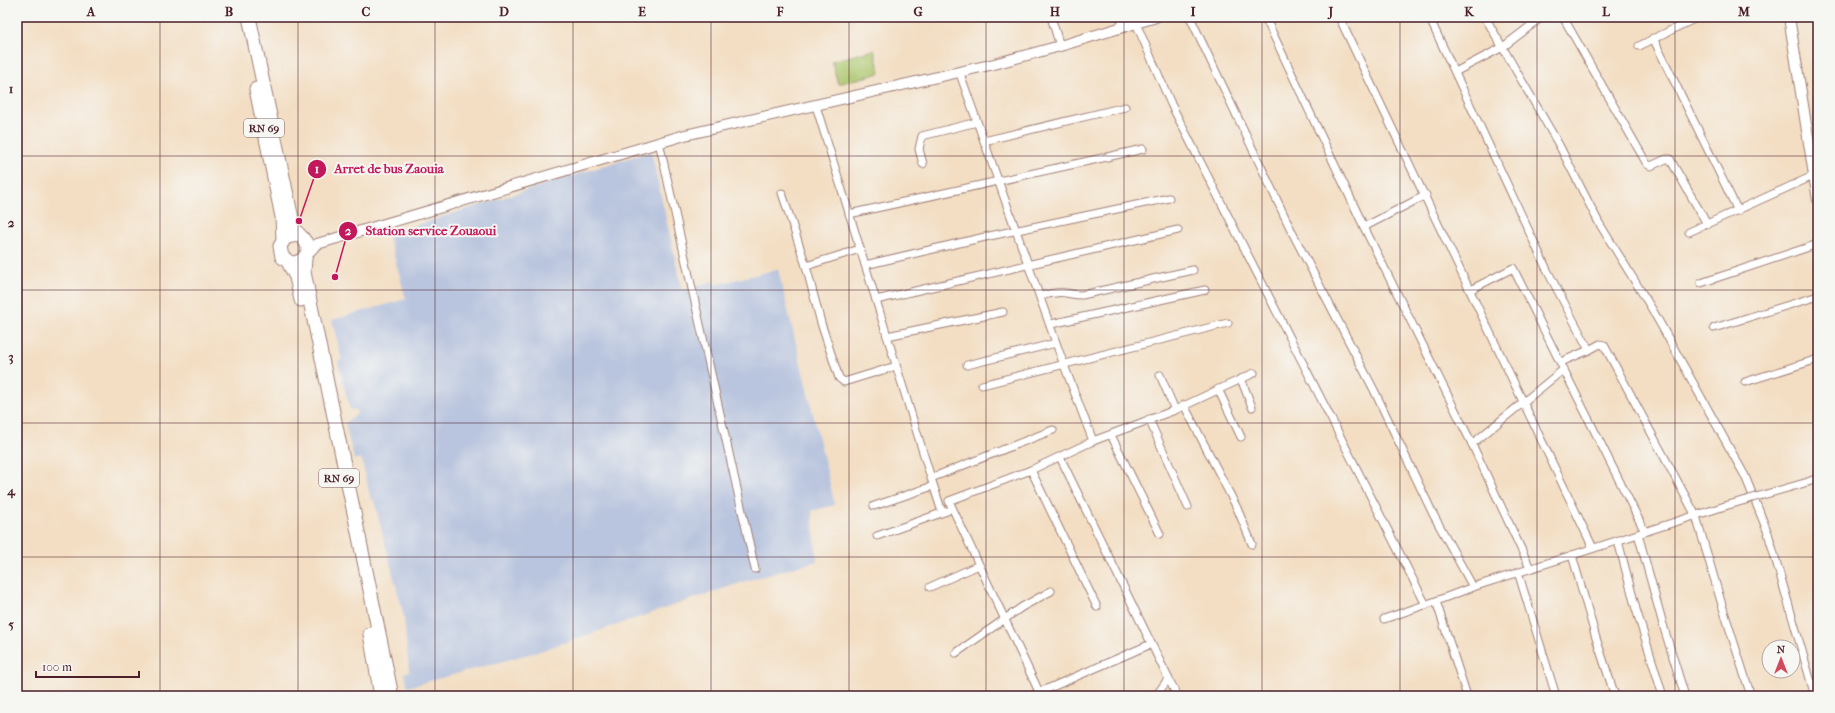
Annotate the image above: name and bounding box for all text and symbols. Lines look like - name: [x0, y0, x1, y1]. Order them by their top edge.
- text: A: [86, 4, 96, 19]
- text: B: [225, 4, 234, 19]
- text: C: [362, 4, 371, 19]
- text: D: [499, 4, 509, 19]
- text: E: [638, 4, 646, 19]
- text: F: [776, 4, 784, 19]
- text: G: [913, 4, 923, 19]
- text: H: [1050, 4, 1061, 19]
- text: I: [1190, 4, 1196, 19]
- text: J: [1327, 4, 1334, 20]
- text: K: [1464, 4, 1475, 19]
- text: L: [1602, 4, 1611, 19]
- text: M: [1737, 4, 1750, 19]
- text: 1: [9, 81, 14, 96]
- road number: RN 69: [244, 119, 284, 137]
- callout: Arret de bus Zaouia: [307, 156, 452, 181]
- text: Arret de bus Zaouia: [333, 161, 445, 176]
- text: 1: [315, 162, 319, 176]
- text: 2: [8, 215, 15, 230]
- callout: Station service Zouaoui: [338, 218, 505, 243]
- text: Station service Zouaoui: [366, 223, 497, 238]
- text: 2: [345, 224, 352, 238]
- text: 3: [8, 349, 14, 365]
- road number: RN 69: [319, 469, 359, 487]
- text: 4: [6, 483, 16, 499]
- text: 5: [8, 617, 14, 632]
- north arrow: [1761, 639, 1801, 679]
- text: N: [1777, 643, 1786, 656]
- scale bar: [36, 653, 139, 679]
- text: 100 m: [42, 660, 72, 674]

